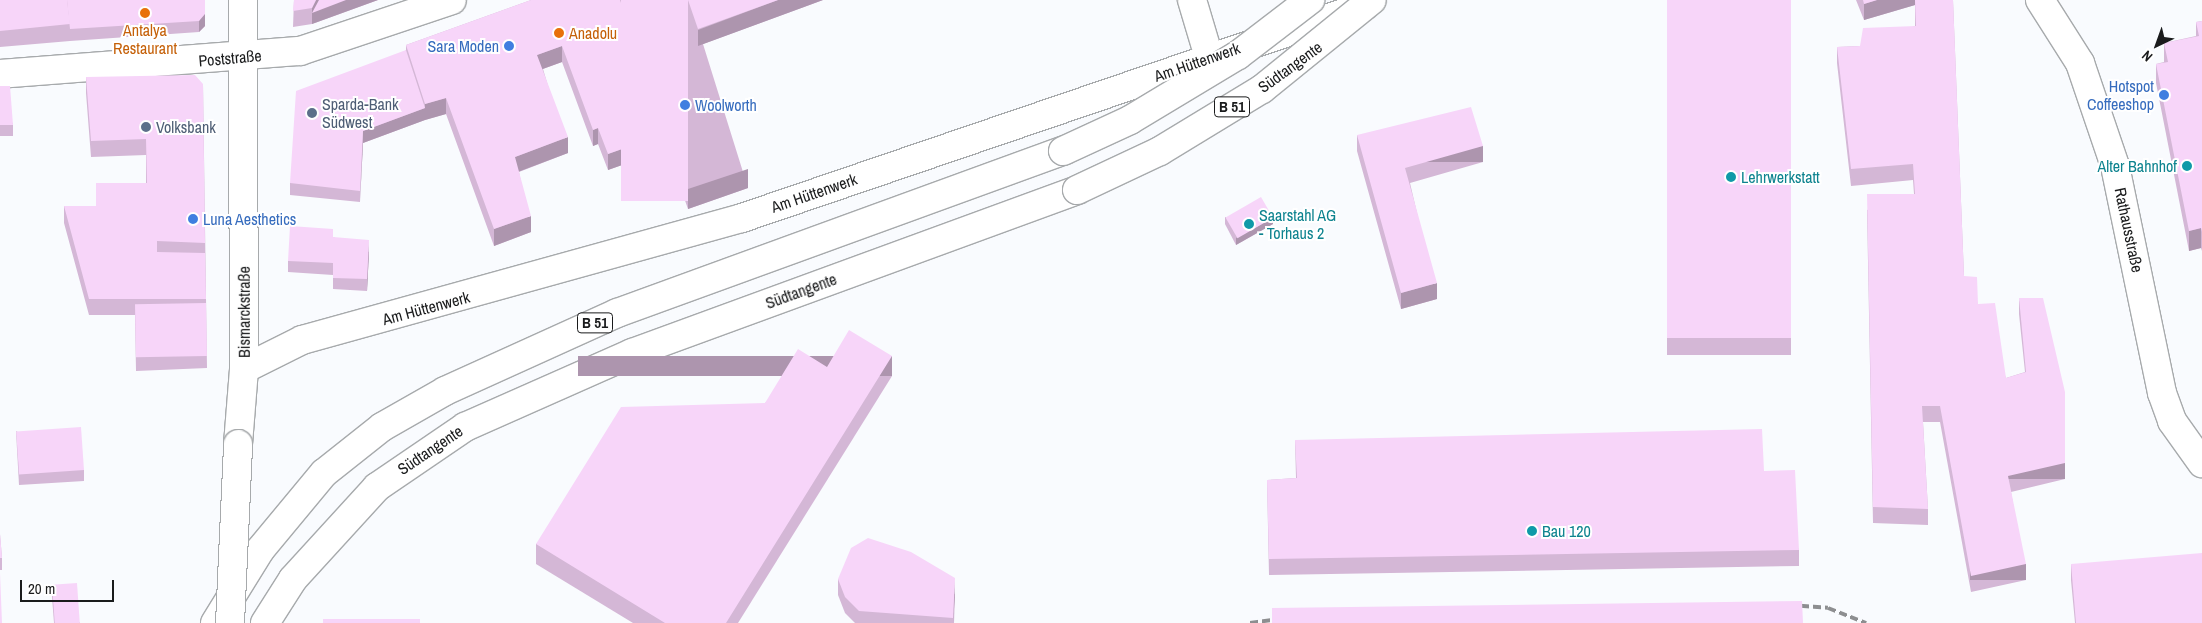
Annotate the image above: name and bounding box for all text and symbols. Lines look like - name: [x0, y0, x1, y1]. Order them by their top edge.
- marker: Antalya Restaurant: [139, 7, 151, 19]
- place label: Antalya Restaurant: [113, 20, 177, 58]
- north arrow: [2132, 20, 2182, 70]
- place label: Anadolu: [569, 23, 617, 43]
- marker: Anadolu: [553, 27, 565, 39]
- place label: Sara Moden: [428, 36, 499, 56]
- street label: Südtangente: [1254, 37, 1326, 97]
- street label: Am Hüttenwerk: [1151, 38, 1243, 86]
- marker: Sara Moden: [503, 40, 515, 52]
- street label: Poststraße: [198, 46, 262, 70]
- text: N: [2138, 47, 2156, 66]
- place label: Hotspot Coffeeshop: [2087, 76, 2154, 114]
- marker: Hotspot Coffeeshop: [2158, 89, 2170, 101]
- place label: Sparda-Bank Südwest: [322, 94, 399, 132]
- road number: B 51: [1213, 94, 1251, 120]
- place label: Woolworth: [695, 95, 757, 115]
- marker: Woolworth: [679, 99, 691, 111]
- marker: Sparda-Bank Südwest: [306, 107, 318, 119]
- place label: Volksbank: [156, 117, 216, 137]
- marker: Volksbank: [140, 121, 152, 133]
- place label: Alter Bahnhof: [2097, 156, 2177, 176]
- marker: Alter Bahnhof: [2181, 160, 2193, 172]
- place label: Lehrwerkstatt: [1741, 167, 1820, 187]
- street label: Am Hüttenwerk: [768, 169, 860, 217]
- marker: Lehrwerkstatt: [1725, 171, 1737, 183]
- street label: Rathausstraße: [2111, 186, 2147, 274]
- place label: Saarstahl AG - Torhaus 2: [1259, 205, 1337, 243]
- place label: Luna Aesthetics: [203, 209, 297, 229]
- marker: Luna Aesthetics: [187, 213, 199, 225]
- marker: Saarstahl AG - Torhaus 2: [1243, 218, 1255, 230]
- street label: Bismarckstraße: [234, 266, 254, 358]
- street label: Südtangente: [763, 269, 839, 313]
- street label: Am Hüttenwerk: [380, 287, 472, 329]
- road number: B 51: [576, 310, 614, 336]
- street label: Südtangente: [394, 421, 466, 479]
- place label: Bau 120: [1542, 521, 1591, 541]
- marker: Bau 120: [1526, 525, 1538, 537]
- scale bar: [22, 570, 116, 602]
- text: 20 m: [28, 578, 55, 599]

